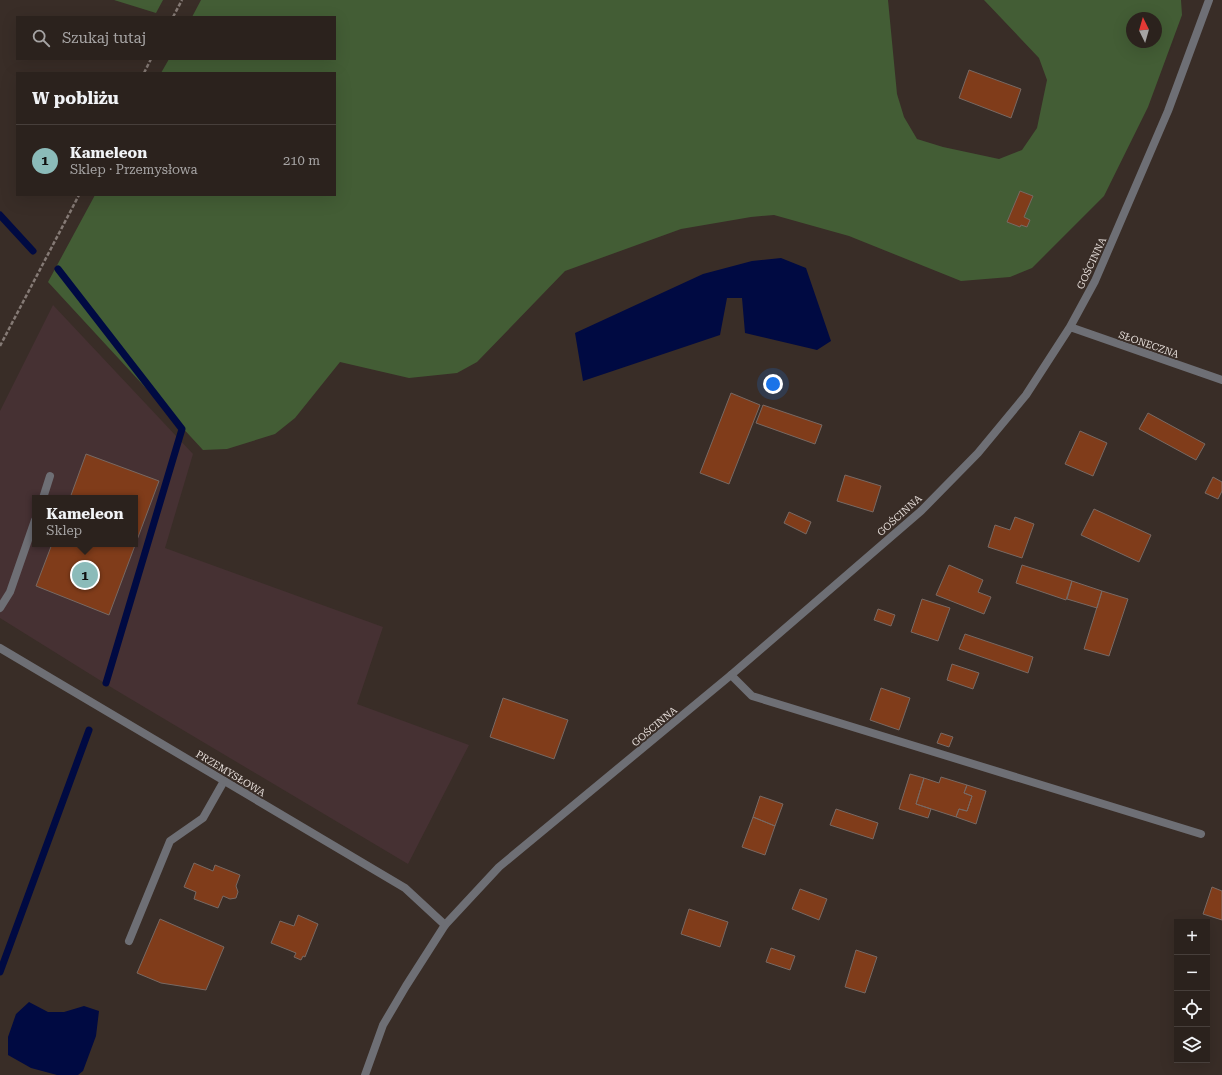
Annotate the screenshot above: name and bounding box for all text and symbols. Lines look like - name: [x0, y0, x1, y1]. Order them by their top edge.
- north arrow: [1126, 12, 1162, 48]
- search box: [16, 16, 336, 60]
- icon: search: [30, 27, 52, 49]
- text: Szukaj tutaj: [62, 29, 146, 47]
- text: W pobliżu: [32, 88, 119, 108]
- text: Kameleon: [70, 144, 147, 162]
- text: 1: [41, 153, 49, 168]
- text: 210 m: [283, 153, 320, 168]
- text: Sklep · Przemysłowa: [70, 162, 197, 177]
- street label: GOŚCINNA: [1075, 236, 1108, 291]
- street label: SŁONECZNA: [1117, 329, 1180, 360]
- your location: [763, 374, 783, 394]
- street label: GOŚCINNA: [875, 493, 924, 538]
- popup: [32, 495, 138, 547]
- text: Kameleon: [46, 505, 124, 523]
- text: Sklep: [46, 523, 82, 538]
- pin: 1: [72, 560, 98, 590]
- street label: GOŚCINNA: [629, 704, 679, 748]
- street label: PRZEMYSŁOWA: [194, 748, 267, 799]
- map controls: [1174, 919, 1210, 1063]
- button: +: [1174, 919, 1210, 955]
- button: −: [1174, 955, 1210, 991]
- button: locate: [1174, 991, 1210, 1027]
- button: layers: [1174, 1027, 1210, 1063]

